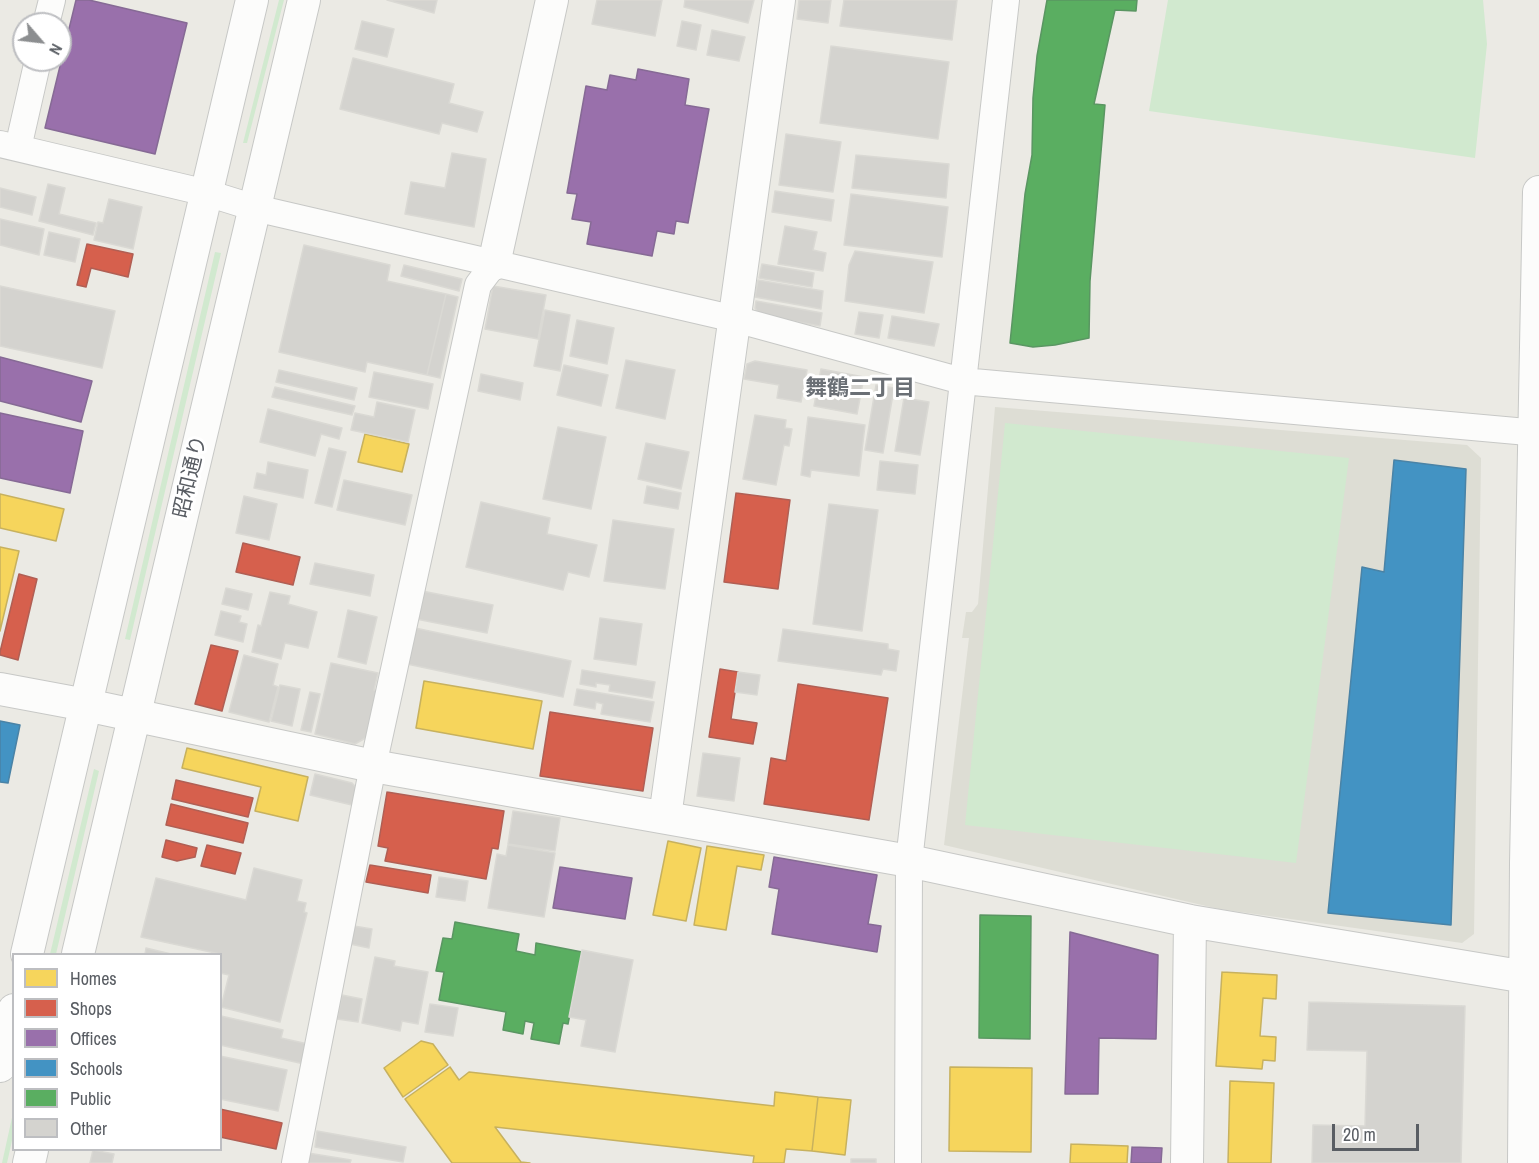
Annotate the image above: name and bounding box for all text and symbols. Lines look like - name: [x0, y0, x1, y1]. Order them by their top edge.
- north arrow: [12, 12, 72, 72]
- text: N: [44, 40, 68, 59]
- district label: 舞鶴二丁目: [805, 376, 915, 402]
- street label: 昭和通り: [169, 433, 213, 521]
- legend: [12, 953, 222, 1151]
- text: Homes: [70, 966, 117, 991]
- text: Shops: [70, 996, 112, 1021]
- text: Offices: [70, 1026, 117, 1051]
- text: Schools: [70, 1056, 123, 1081]
- text: Public: [70, 1086, 111, 1111]
- scale bar: [1335, 1112, 1422, 1150]
- text: Other: [70, 1116, 107, 1141]
- text: 20 m: [1343, 1122, 1376, 1147]

